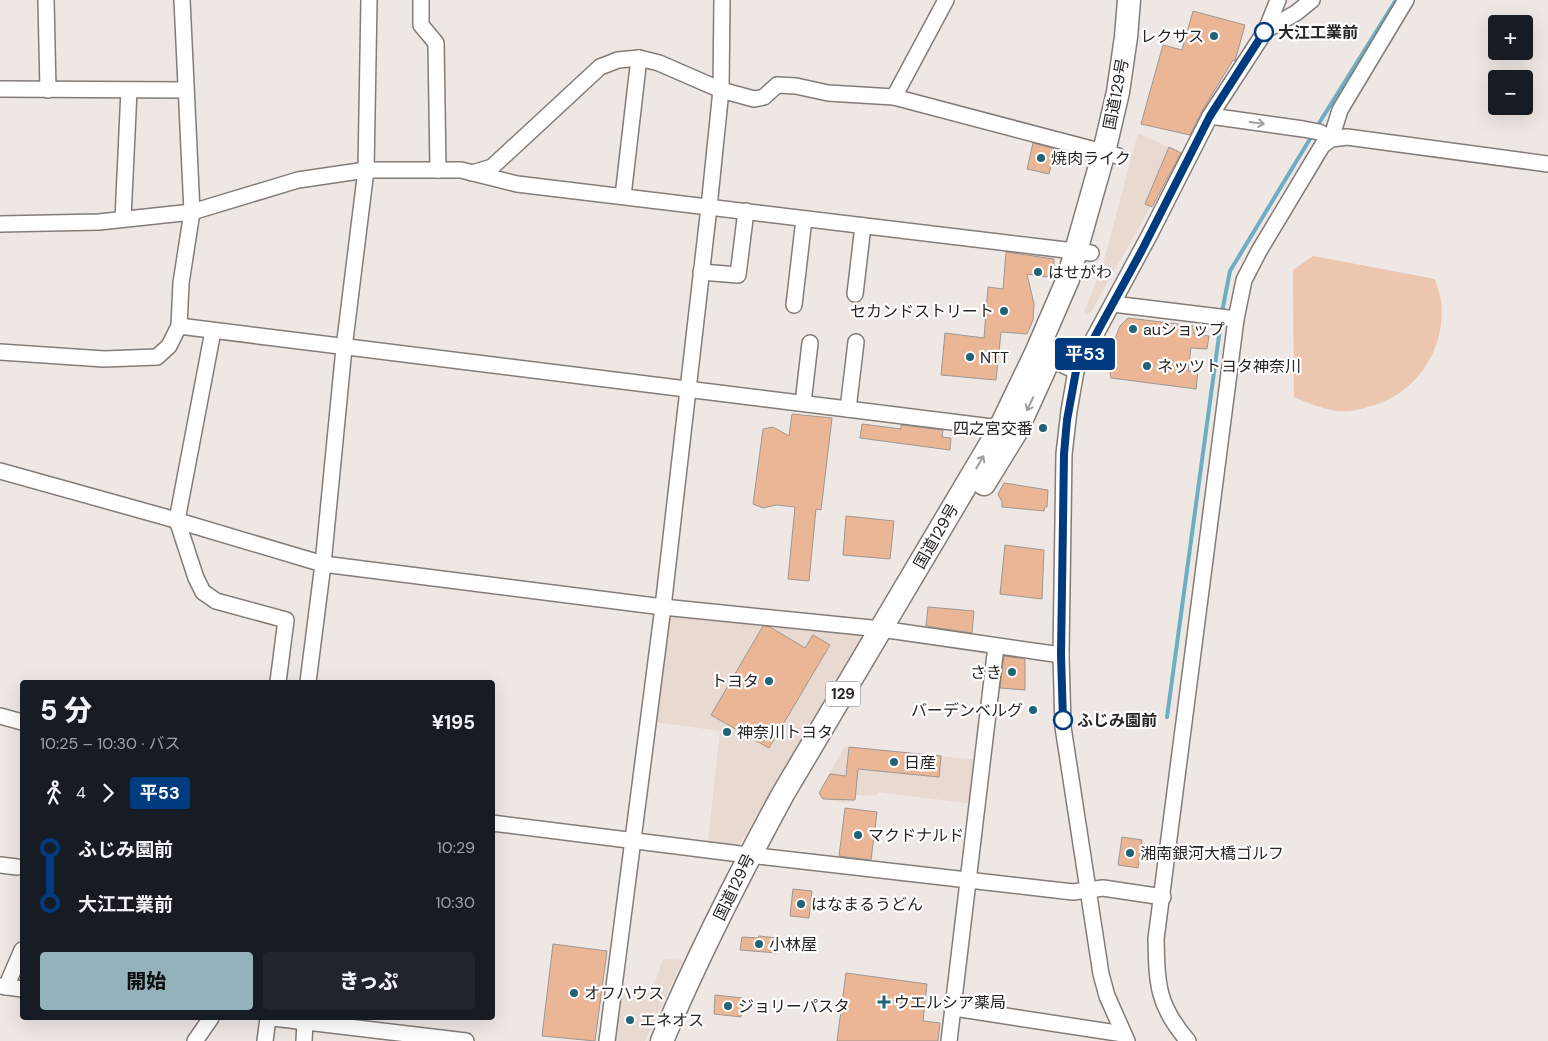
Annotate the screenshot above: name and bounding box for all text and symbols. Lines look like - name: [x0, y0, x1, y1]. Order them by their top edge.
- map controls: [1488, 15, 1533, 115]
- button: +: [1488, 15, 1533, 60]
- marker: 大江工業前: [1254, 22, 1274, 42]
- place label: 大江工業前: [1278, 22, 1358, 43]
- place label: レクサス: [1140, 26, 1204, 47]
- marker: レクサス: [1208, 30, 1220, 42]
- street label: 国道129号: [1099, 57, 1133, 131]
- button: −: [1488, 70, 1533, 115]
- one-way arrow: [1248, 118, 1264, 128]
- place label: 焼肉ライク: [1051, 148, 1131, 169]
- marker: 焼肉ライク: [1035, 152, 1047, 164]
- place label: はせがわ: [1048, 262, 1112, 283]
- marker: はせがわ: [1032, 266, 1044, 278]
- place label: セカンドストリート: [850, 301, 994, 322]
- marker: セカンドストリート: [998, 305, 1010, 317]
- place label: auショップ: [1143, 319, 1225, 340]
- marker: auショップ: [1127, 323, 1139, 335]
- line badge: 平53: [1056, 338, 1114, 370]
- text: 平53: [1065, 342, 1105, 366]
- place label: NTT: [980, 347, 1009, 368]
- marker: NTT: [964, 351, 976, 363]
- place label: ネッツトヨタ神奈川: [1157, 356, 1301, 377]
- marker: ネッツトヨタ神奈川: [1141, 360, 1153, 372]
- one-way arrow: [1025, 396, 1035, 411]
- place label: 四之宮交番: [953, 418, 1033, 439]
- marker: 四之宮交番: [1037, 422, 1049, 434]
- one-way arrow: [975, 455, 985, 469]
- street label: 国道129号: [909, 500, 963, 572]
- place label: さき: [970, 662, 1002, 683]
- marker: さき: [1006, 666, 1018, 678]
- place label: トヨタ: [711, 671, 759, 692]
- marker: トヨタ: [763, 675, 775, 687]
- road number: 129: [826, 682, 860, 706]
- text: 5 分: [40, 692, 92, 729]
- place label: バーデンベルグ: [911, 700, 1023, 721]
- marker: バーデンベルグ: [1027, 704, 1039, 716]
- text: ¥195: [432, 710, 475, 735]
- marker: ふじみ園前: [1053, 710, 1073, 730]
- place label: ふじみ園前: [1077, 710, 1157, 731]
- place label: 神奈川トヨタ: [737, 722, 833, 743]
- marker: 神奈川トヨタ: [721, 726, 733, 738]
- text: 10:25 – 10:30 · バス: [40, 733, 181, 754]
- place label: 日産: [904, 752, 936, 773]
- marker: 日産: [888, 756, 900, 768]
- icon: walk: [40, 779, 68, 807]
- icon: forward: [94, 779, 122, 807]
- text: 平53: [140, 781, 180, 805]
- text: 4: [76, 782, 86, 803]
- place label: マクドナルド: [868, 825, 964, 846]
- marker: マクドナルド: [852, 829, 864, 841]
- text: ふじみ園前: [78, 837, 173, 862]
- text: 10:29: [437, 837, 475, 858]
- place label: 湘南銀河大橋ゴルフ: [1140, 843, 1284, 864]
- marker: 湘南銀河大橋ゴルフ: [1124, 847, 1136, 859]
- street label: 国道129号: [709, 850, 759, 924]
- text: 大江工業前: [78, 892, 173, 917]
- text: 10:30: [435, 892, 475, 913]
- place label: はなまるうどん: [811, 894, 923, 915]
- marker: はなまるうどん: [795, 898, 807, 910]
- place label: 小林屋: [769, 934, 817, 955]
- marker: 小林屋: [753, 938, 765, 950]
- button: 開始: [40, 952, 253, 1010]
- button: きっぷ: [263, 952, 475, 1010]
- place label: オフハウス: [584, 983, 664, 1004]
- marker: オフハウス: [568, 987, 580, 999]
- place label: ウエルシア薬局: [894, 992, 1006, 1013]
- place label: ジョリーパスタ: [738, 996, 850, 1017]
- marker: ウエルシア薬局: [878, 996, 890, 1008]
- marker: ジョリーパスタ: [722, 1000, 734, 1012]
- place label: エネオス: [640, 1010, 704, 1031]
- marker: エネオス: [624, 1014, 636, 1026]

